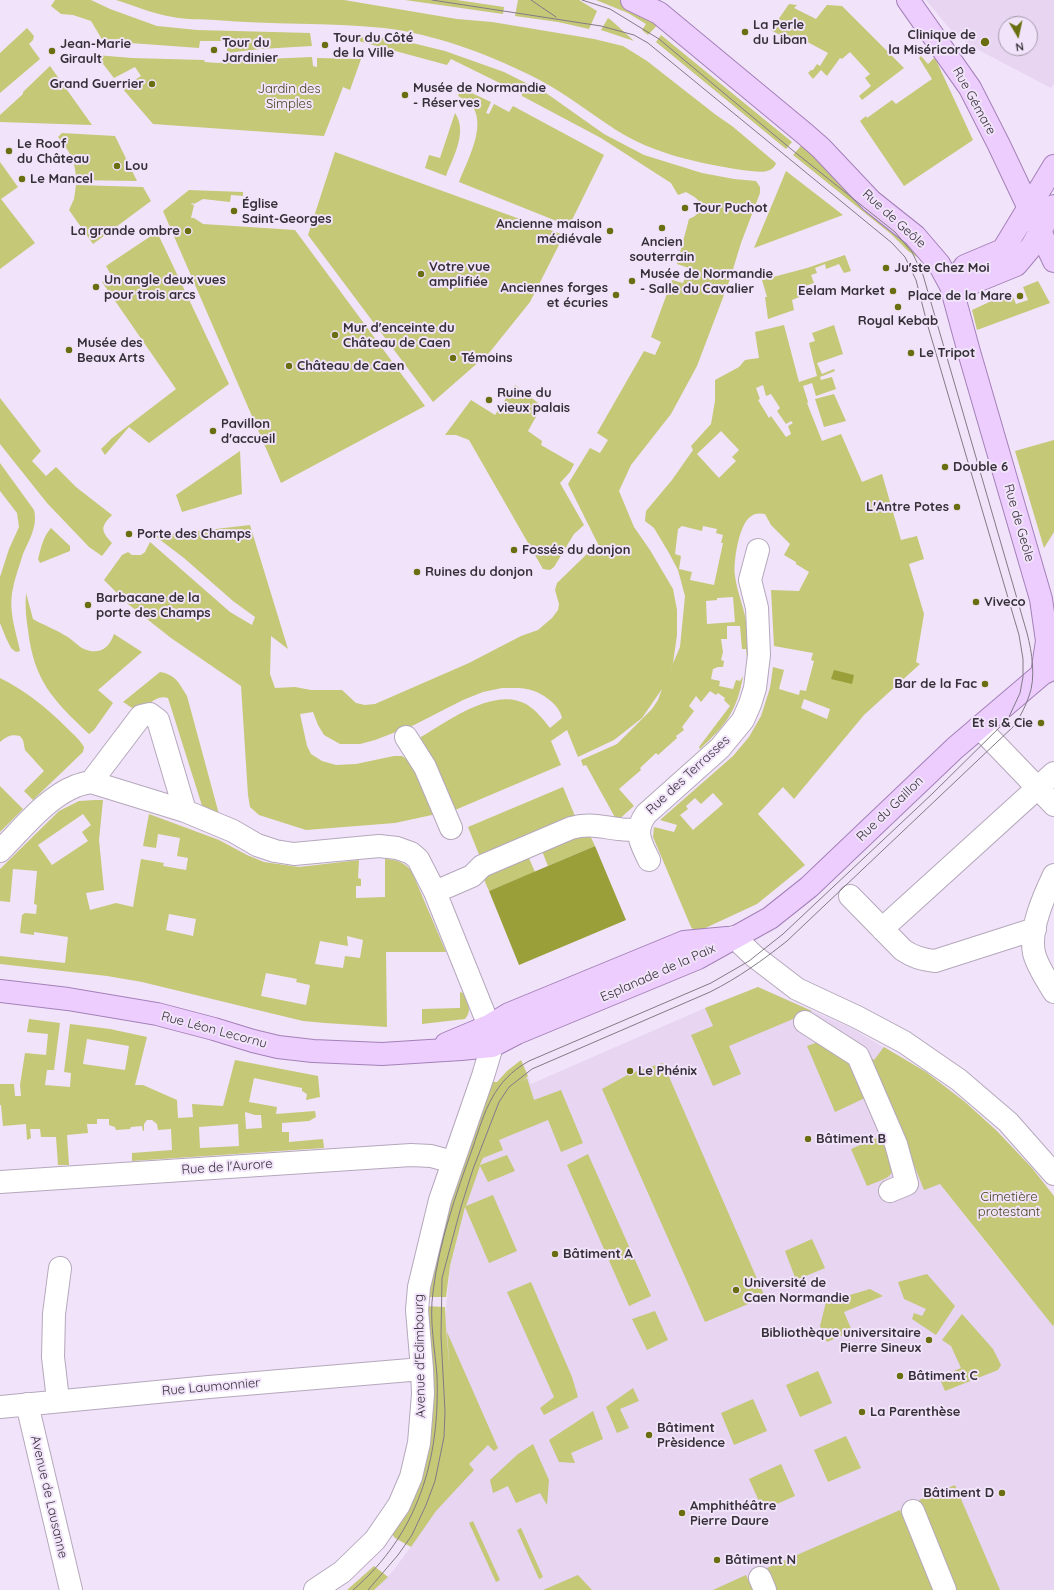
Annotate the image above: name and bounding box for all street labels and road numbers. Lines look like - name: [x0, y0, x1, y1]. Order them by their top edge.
- street label: Rue Gémare: [949, 64, 999, 138]
- street label: Rue de Geôle: [859, 186, 929, 252]
- street label: Rue de Geôle: [1000, 482, 1038, 564]
- street label: Rue des Terrasses: [643, 732, 733, 818]
- street label: Rue du Gaillon: [853, 773, 927, 845]
- street label: Esplanade de la Paix: [598, 941, 718, 1005]
- street label: Rue Léon Lecornu: [159, 1008, 269, 1052]
- street label: Rue de l'Aurore: [181, 1156, 273, 1178]
- street label: Avenue d'Edimbourg: [411, 1294, 429, 1418]
- street label: Rue Laumonnier: [161, 1375, 261, 1399]
- street label: Avenue de Lausanne: [27, 1434, 71, 1560]

